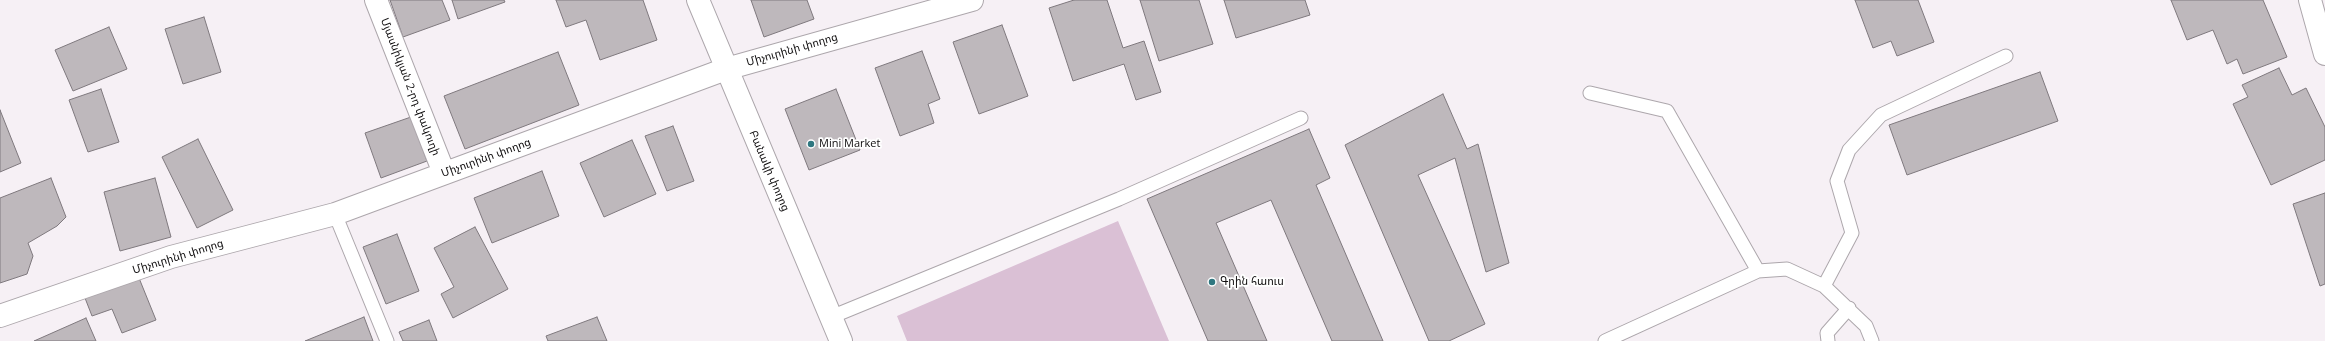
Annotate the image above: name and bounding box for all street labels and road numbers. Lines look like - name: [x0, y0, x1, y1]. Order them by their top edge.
- street label: Մյասնիկյան 2-րդ փակուղի: [378, 16, 442, 158]
- street label: Միչուրինի փողոց: [745, 31, 839, 69]
- street label: Բանակի փողոց: [746, 128, 792, 214]
- street label: Միչուրինի փողոց: [439, 136, 533, 180]
- street label: Միչուրինի փողոց: [131, 237, 225, 277]

